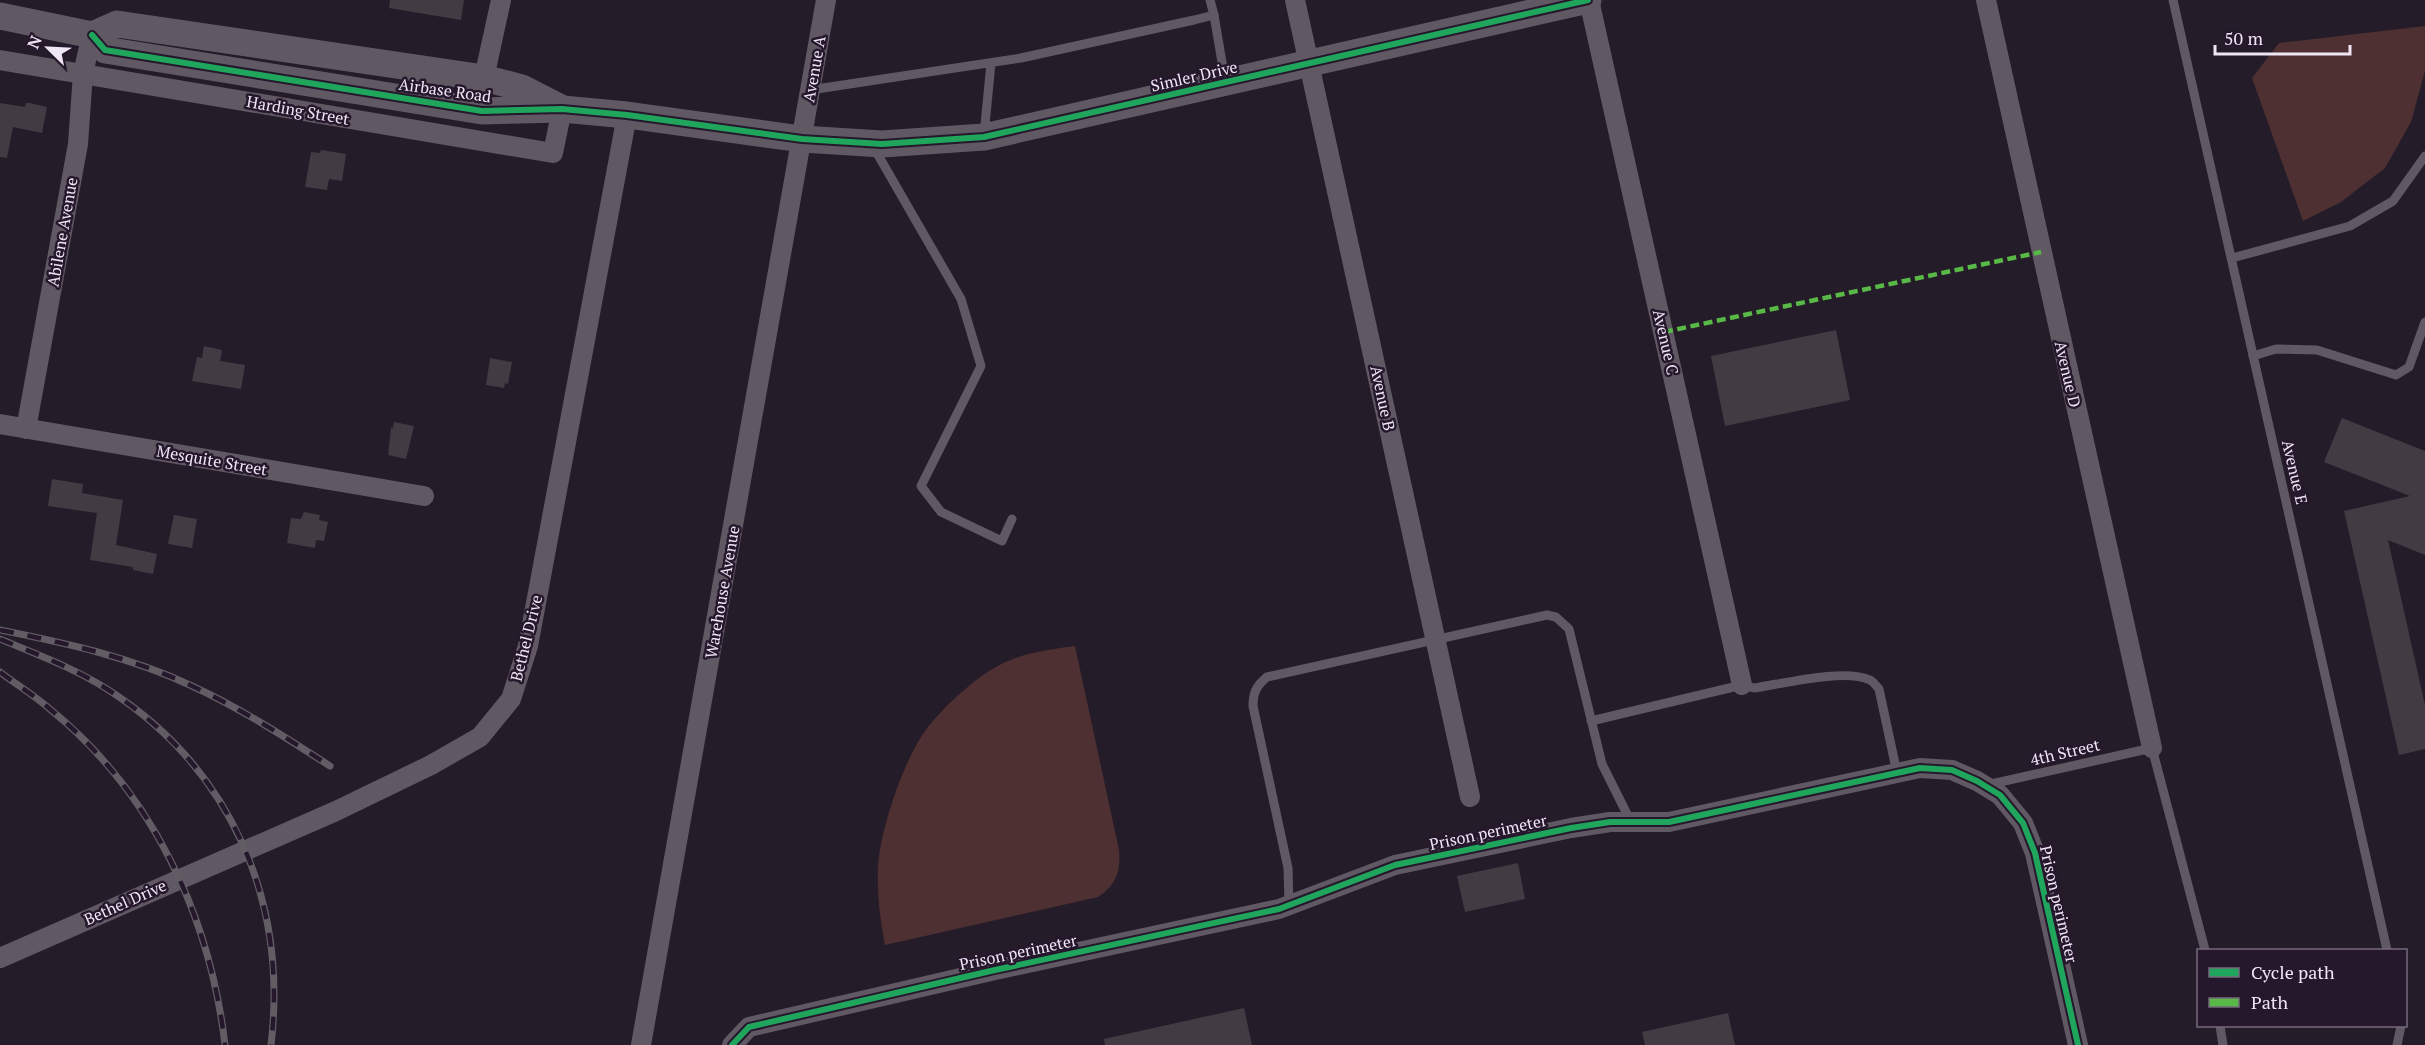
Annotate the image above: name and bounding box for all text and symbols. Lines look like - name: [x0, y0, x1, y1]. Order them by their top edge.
- north arrow: [18, 18, 78, 78]
- scale bar: [2215, 18, 2350, 56]
- text: 50 m: [2224, 26, 2264, 50]
- text: N: [22, 32, 47, 52]
- street label: Avenue A: [797, 34, 831, 104]
- street label: Simler Drive: [1149, 55, 1239, 97]
- street label: Airbase Road: [397, 73, 493, 107]
- street label: Harding Street: [245, 90, 351, 130]
- street label: Abilene Avenue: [42, 176, 82, 288]
- street label: Avenue C: [1648, 307, 1684, 377]
- street label: Avenue D: [2050, 339, 2086, 409]
- street label: Avenue B: [1365, 363, 1401, 433]
- street label: Avenue E: [2277, 438, 2313, 506]
- street label: Mesquite Street: [155, 439, 269, 481]
- street label: Warehouse Avenue: [699, 524, 745, 660]
- street label: Bethel Drive: [505, 593, 547, 683]
- street label: 4th Street: [2028, 733, 2102, 771]
- street label: Prison perimeter: [1427, 809, 1550, 855]
- street label: Prison perimeter: [2035, 843, 2083, 966]
- street label: Bethel Drive: [80, 874, 170, 930]
- street label: Prison perimeter: [957, 929, 1080, 975]
- legend: [2197, 949, 2407, 1027]
- text: Cycle path: [2251, 960, 2335, 984]
- text: Path: [2251, 990, 2288, 1014]

